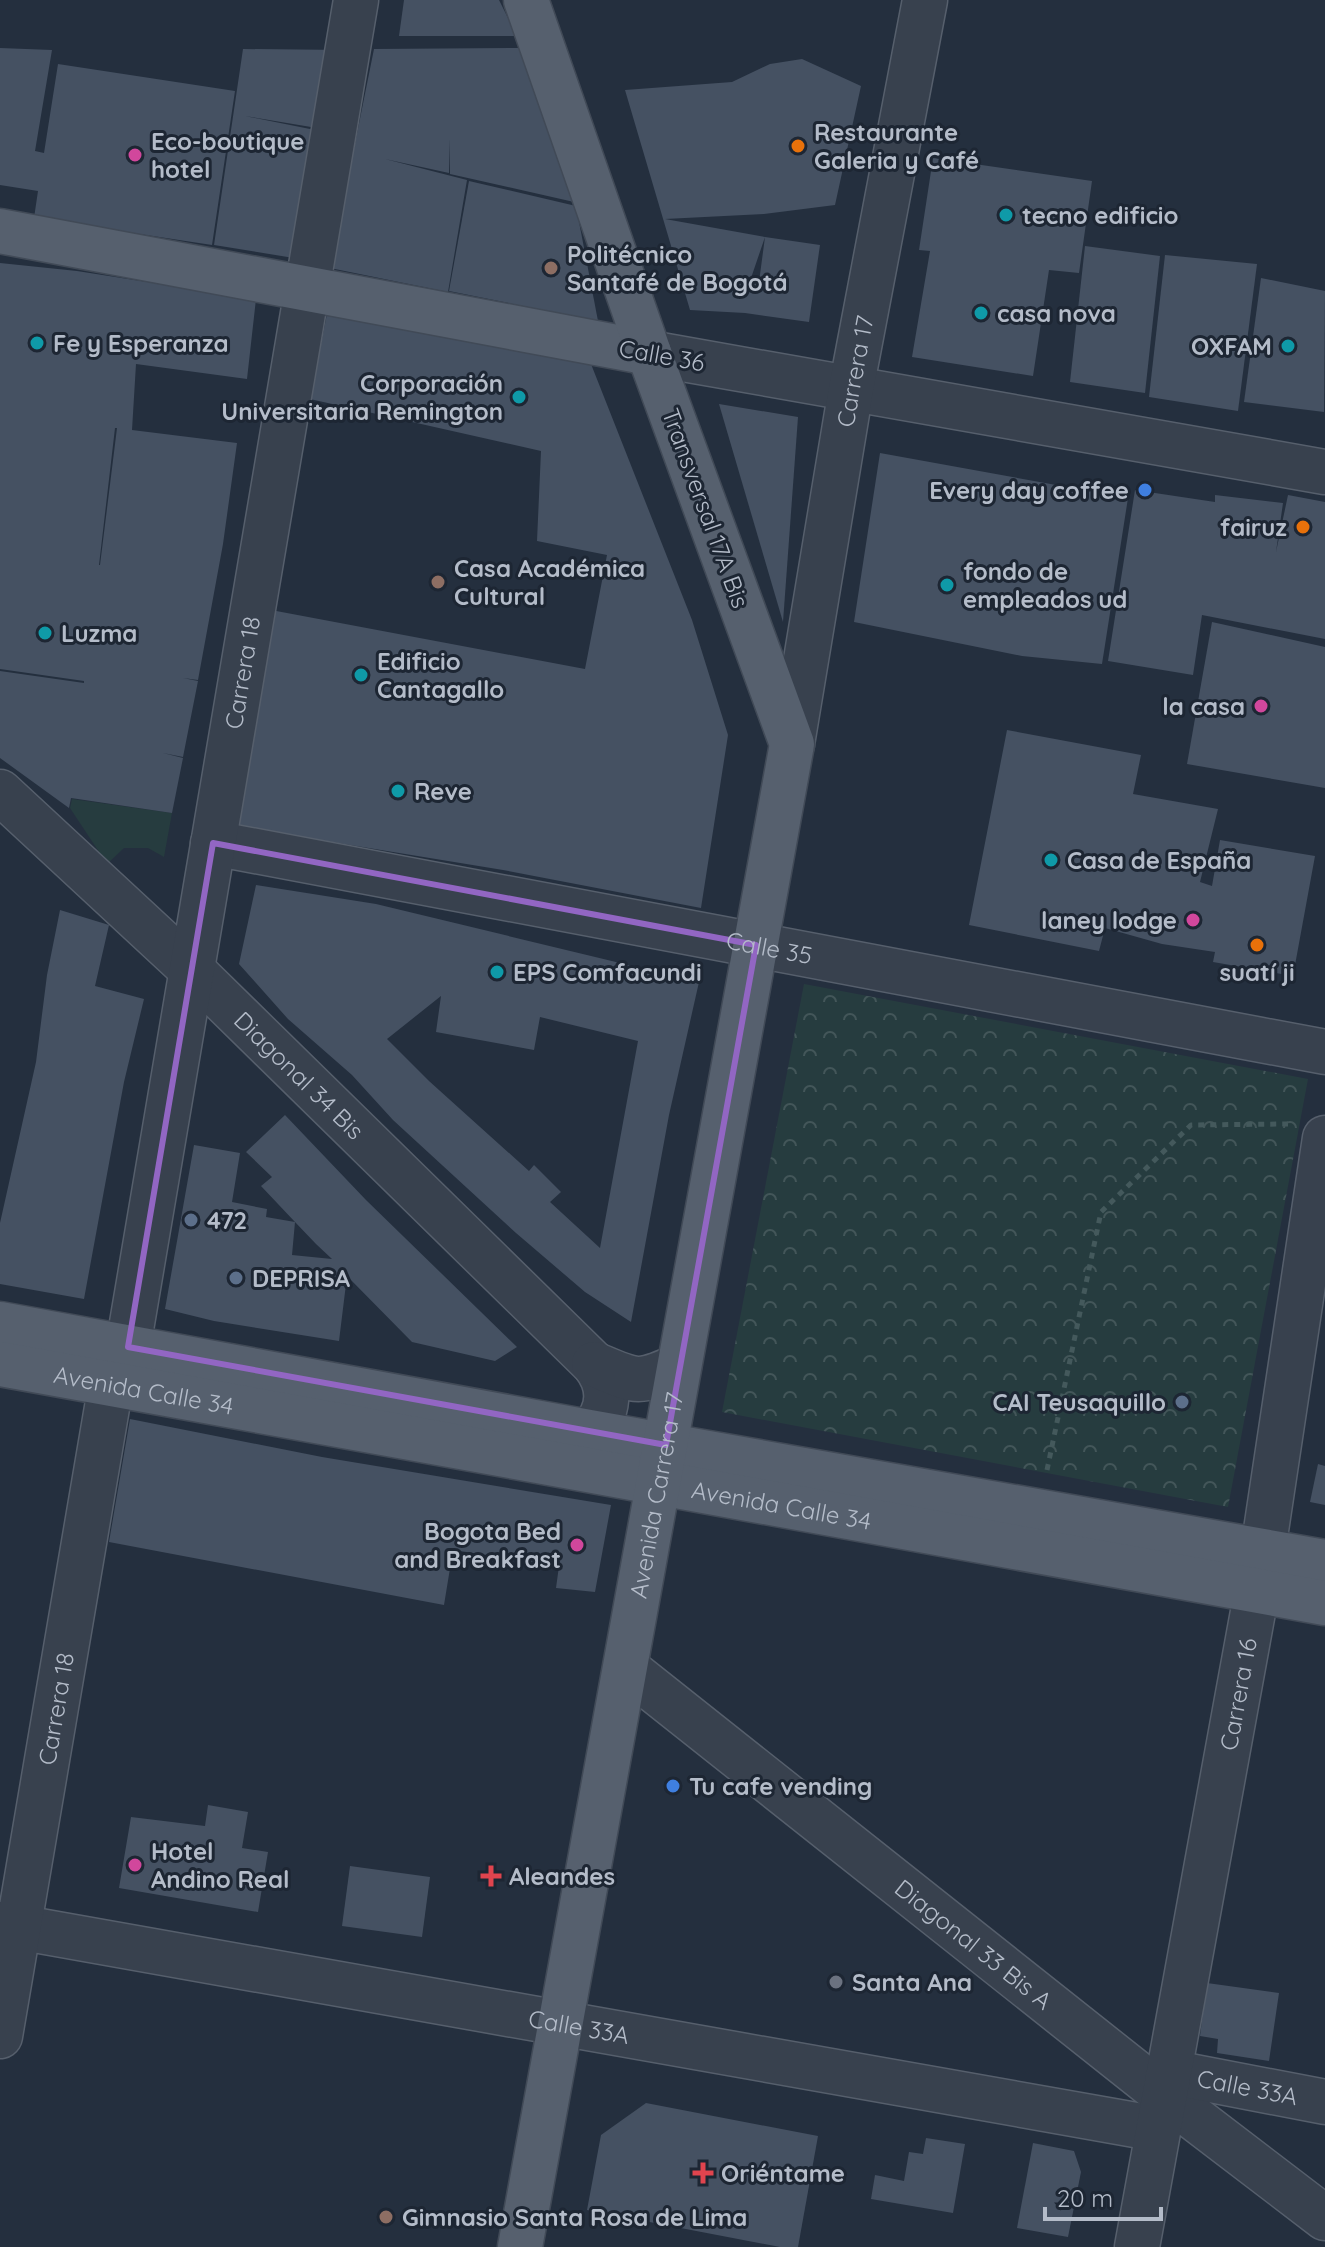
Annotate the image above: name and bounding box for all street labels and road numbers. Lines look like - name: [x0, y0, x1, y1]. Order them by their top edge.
- street label: Carrera 17: [830, 313, 880, 429]
- street label: Calle 36: [617, 333, 707, 377]
- street label: Transversal 17A Bis: [656, 404, 756, 612]
- street label: Carrera 18: [218, 614, 266, 731]
- street label: Calle 35: [724, 925, 815, 970]
- street label: Diagonal 34 Bis: [228, 1005, 371, 1145]
- street label: Avenida Calle 34: [51, 1359, 236, 1421]
- street label: Avenida Carrera 17: [623, 1390, 689, 1601]
- street label: Avenida Calle 34: [689, 1474, 874, 1536]
- street label: Carrera 16: [1213, 1635, 1263, 1753]
- street label: Carrera 18: [31, 1650, 80, 1767]
- street label: Diagonal 33 Bis A: [889, 1872, 1058, 2016]
- street label: Calle 33A: [526, 2003, 632, 2050]
- street label: Calle 33A: [1195, 2063, 1300, 2111]

